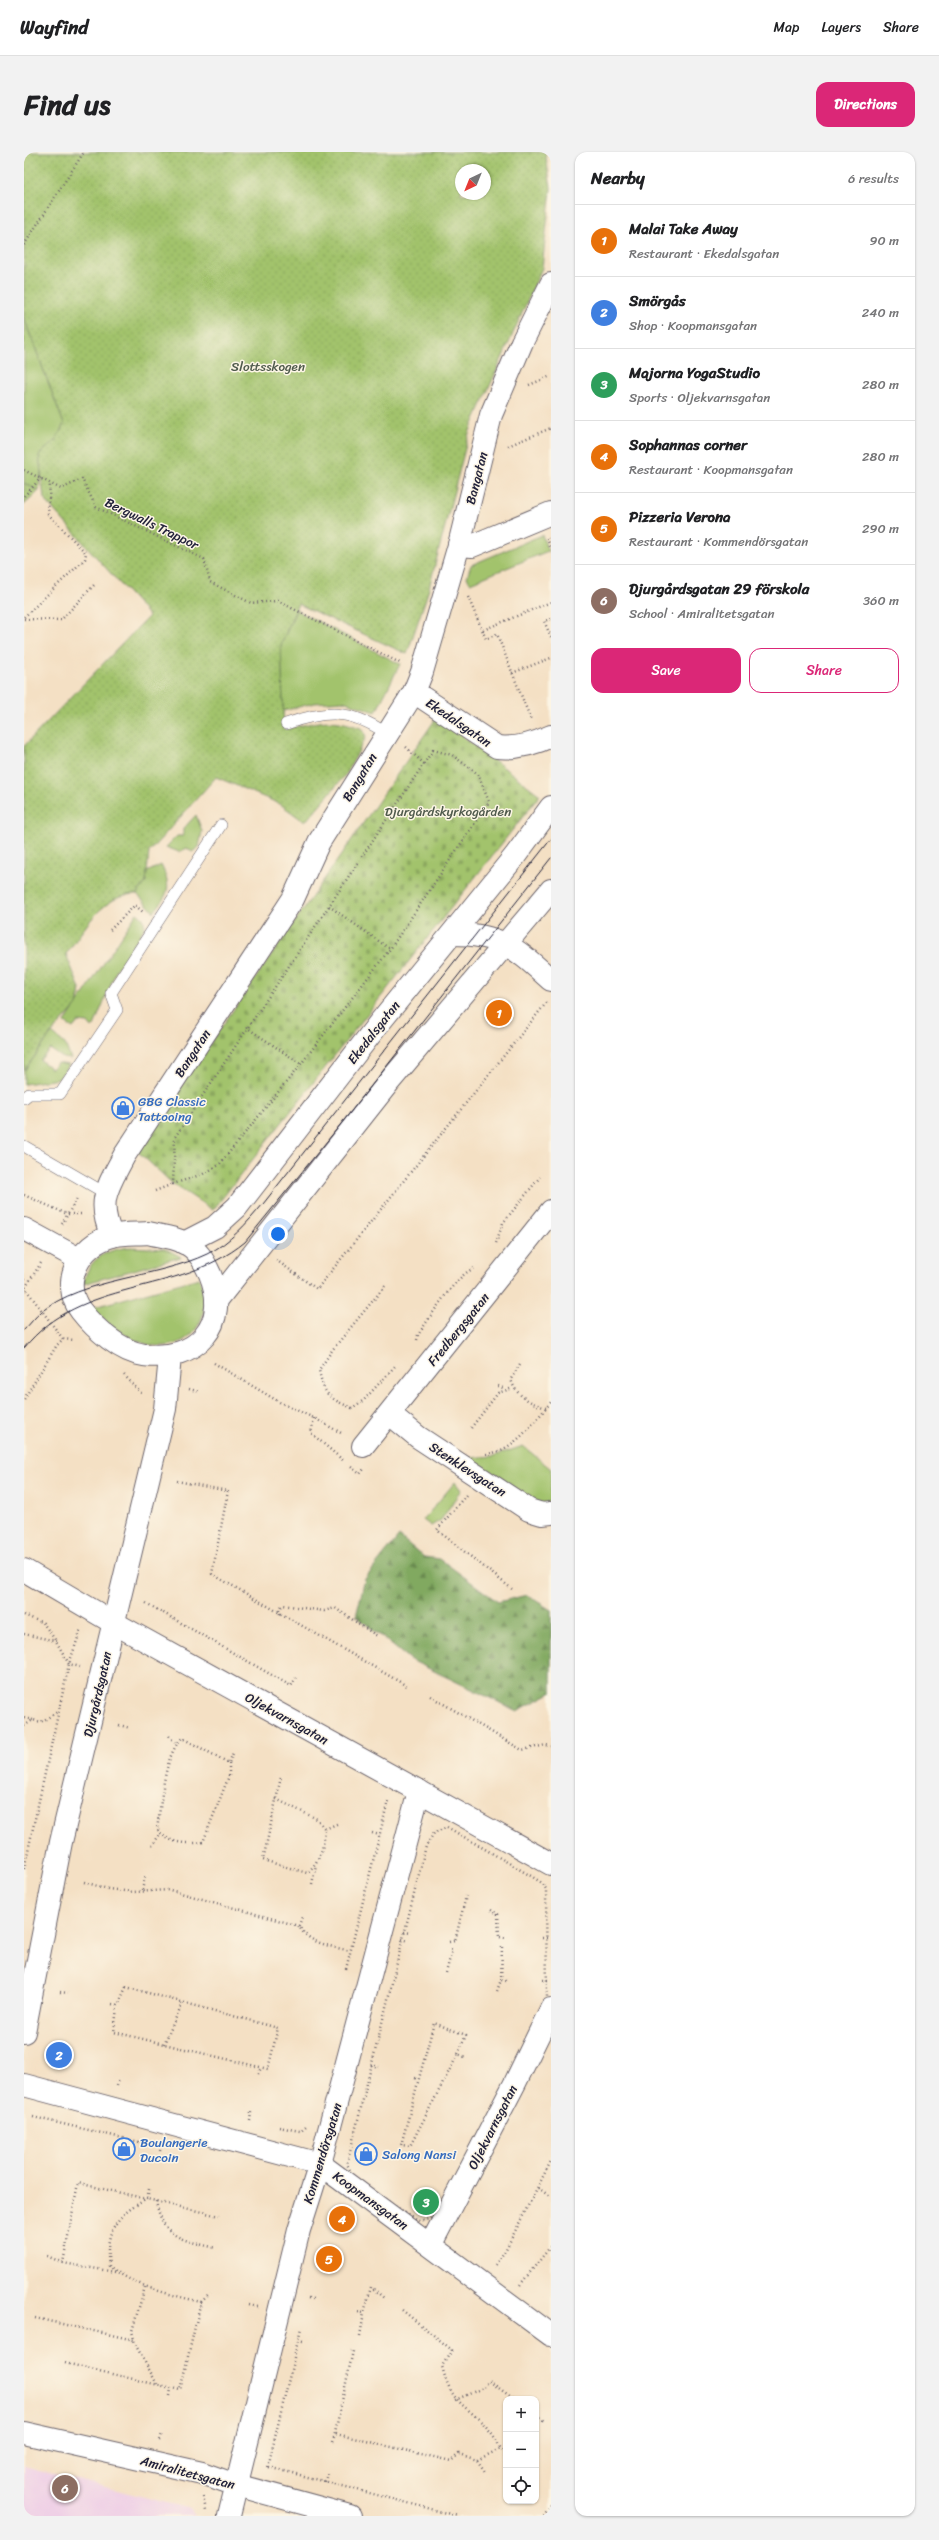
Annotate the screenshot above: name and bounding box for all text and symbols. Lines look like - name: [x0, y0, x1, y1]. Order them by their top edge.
- text: Wayfind: [20, 11, 88, 44]
- text: Map: [774, 15, 799, 40]
- text: Layers: [821, 15, 861, 40]
- text: Share: [883, 15, 919, 40]
- text: Find us: [24, 80, 111, 129]
- button: Directions: [816, 82, 915, 127]
- text: Nearby: [591, 163, 645, 193]
- north arrow: [455, 164, 491, 200]
- text: 6 results: [848, 167, 899, 190]
- text: Malai Take Away: [629, 216, 738, 242]
- text: 1: [601, 229, 607, 252]
- text: 90 m: [869, 229, 899, 252]
- text: Restaurant · Ekedalsgatan: [629, 242, 779, 265]
- text: Smörgås: [629, 288, 686, 314]
- text: 2: [600, 301, 608, 324]
- text: 240 m: [862, 301, 899, 324]
- text: Shop · Koopmansgatan: [629, 314, 757, 337]
- park label: Slottsskogen: [231, 355, 305, 378]
- text: Majorna YogaStudio: [629, 360, 760, 386]
- text: 3: [600, 373, 608, 396]
- text: 280 m: [862, 373, 899, 396]
- text: Sports · Oljekvarnsgatan: [629, 386, 770, 409]
- text: Sophannas corner: [629, 432, 747, 458]
- text: 4: [600, 445, 608, 468]
- text: 280 m: [862, 445, 899, 468]
- street label: Bangatan: [459, 449, 494, 507]
- text: Restaurant · Koopmansgatan: [629, 458, 793, 481]
- street label: Bergwalls Trappor: [101, 491, 203, 556]
- text: Pizzeria Verona: [629, 504, 731, 530]
- text: 5: [600, 517, 608, 540]
- text: 290 m: [862, 517, 899, 540]
- text: Restaurant · Kommendörsgatan: [629, 530, 808, 553]
- text: Djurgårdsgatan 29 förskola: [629, 576, 809, 602]
- text: 6: [600, 589, 608, 612]
- text: 360 m: [863, 589, 899, 612]
- text: School · Amiralitetsgatan: [629, 602, 775, 625]
- button: Save: [591, 648, 741, 693]
- button: Share: [749, 648, 899, 693]
- street label: Ekedalsgatan: [421, 692, 497, 753]
- street label: Bangatan: [336, 748, 383, 806]
- park label: Djurgårdskyrkogården: [385, 800, 511, 823]
- street label: Ekedalsgatan: [341, 995, 406, 1069]
- pin: 1: [486, 998, 512, 1028]
- street label: Bangatan: [168, 1025, 217, 1082]
- place label: GBG Classic Tattooing: [138, 1090, 206, 1128]
- shop icon: GBG Classic Tattooing: [110, 1095, 136, 1121]
- your location: [268, 1224, 288, 1244]
- street label: Fredbergsgatan: [421, 1287, 495, 1371]
- street label: Stenklevsgatan: [424, 1436, 511, 1503]
- street label: Djurgårdsgatan: [76, 1649, 119, 1739]
- street label: Oljekvarnsgatan: [241, 1686, 333, 1751]
- pin: 2: [46, 2040, 72, 2070]
- street label: Oljekvarnsgatan: [461, 2081, 524, 2174]
- street label: Kommendörsgatan: [296, 2100, 349, 2207]
- place label: Boulangerie Ducoin: [140, 2131, 207, 2169]
- shop icon: Boulangerie Ducoin: [111, 2136, 137, 2162]
- shop icon: Salong Nansi: [353, 2141, 379, 2167]
- place label: Salong Nansi: [382, 2143, 456, 2166]
- street label: Koopmansgatan: [328, 2165, 414, 2236]
- pin: 3: [413, 2187, 439, 2217]
- pin: 4: [329, 2204, 355, 2234]
- pin: 5: [316, 2244, 342, 2274]
- map controls: [503, 2396, 539, 2504]
- button: +: [503, 2396, 539, 2432]
- button: −: [503, 2432, 539, 2468]
- street label: Amiralitetsgatan: [137, 2449, 238, 2496]
- button: locate: [503, 2468, 539, 2504]
- pin: 6: [52, 2473, 78, 2503]

